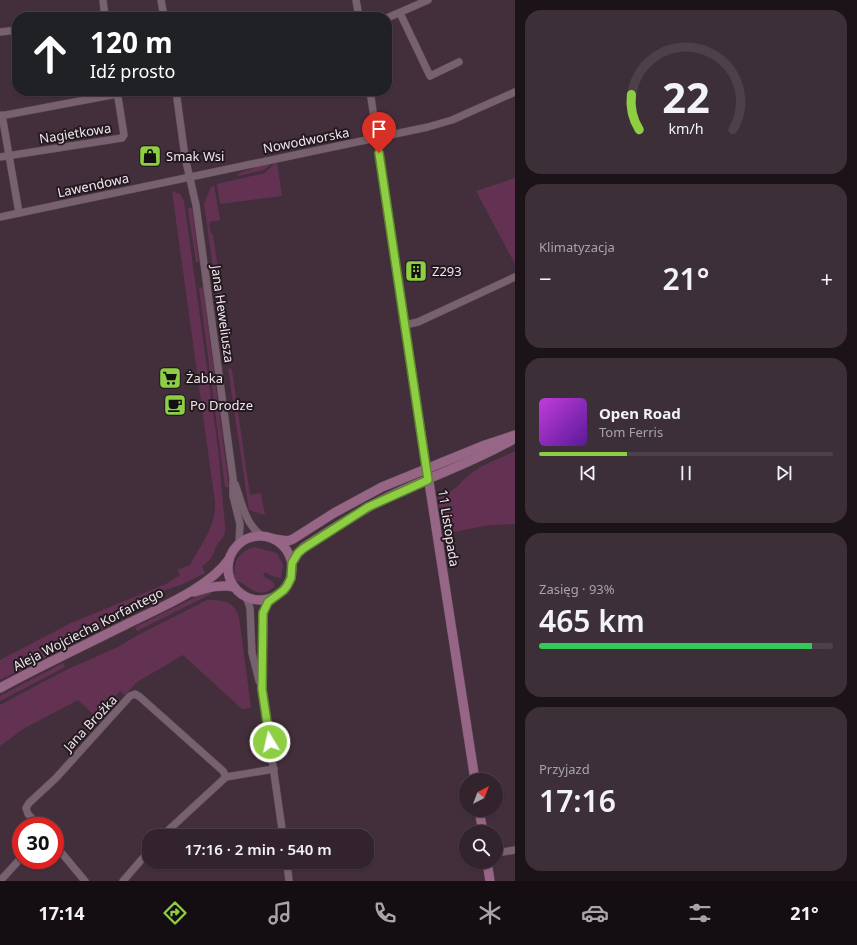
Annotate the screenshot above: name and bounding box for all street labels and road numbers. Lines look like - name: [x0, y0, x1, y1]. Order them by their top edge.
- street label: Nagietkowa: [38, 118, 112, 148]
- street label: Nowodworska: [261, 123, 351, 157]
- street label: Lawendowa: [56, 169, 130, 201]
- street label: Jana Heweliusza: [207, 262, 239, 364]
- street label: 11 Listopada: [434, 488, 464, 568]
- street label: Aleja Wojciecha Korfantego: [10, 583, 167, 675]
- street label: Jana Brożka: [58, 691, 121, 757]

